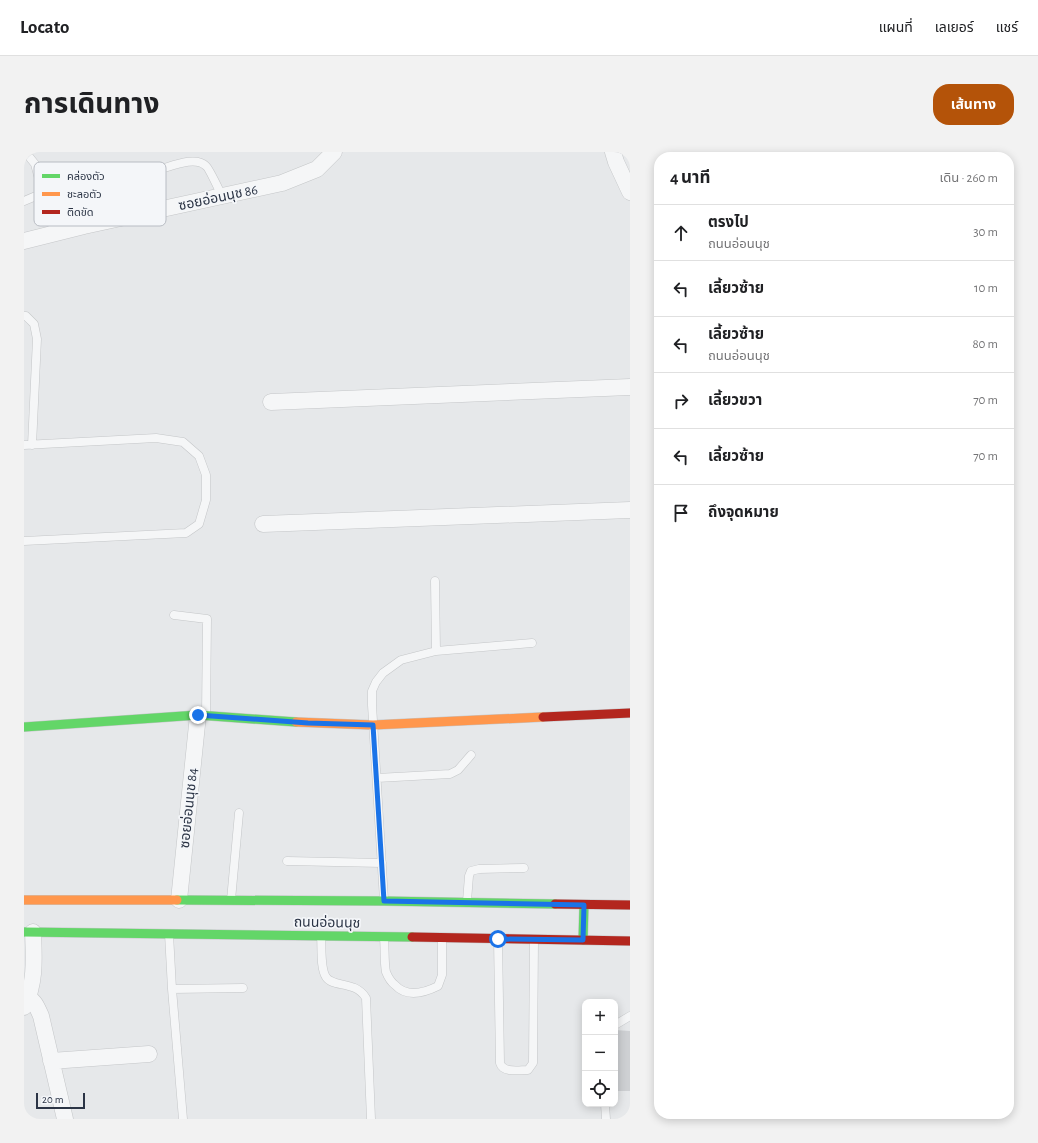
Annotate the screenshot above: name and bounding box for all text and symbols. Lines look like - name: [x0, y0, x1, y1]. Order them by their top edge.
- text: Locato: [20, 18, 69, 37]
- text: แผนที่: [879, 21, 913, 35]
- text: เลเยอร์: [935, 21, 974, 35]
- text: แชร์: [996, 21, 1018, 35]
- button: เส้นทาง: [933, 84, 1014, 125]
- text: การเดินทาง: [24, 91, 159, 119]
- legend: [34, 162, 166, 226]
- text: 4 นาที: [670, 169, 710, 186]
- text: คล่องตัว: [67, 170, 105, 182]
- text: เดิน · 260 m: [940, 172, 998, 185]
- street label: ซอยอ่อนนุช 86: [177, 181, 259, 214]
- text: ชะลอตัว: [67, 189, 102, 200]
- text: ติดขัด: [67, 207, 94, 218]
- text: ตรงไป: [708, 215, 749, 230]
- icon: ahead: [670, 222, 692, 244]
- text: 30 m: [973, 226, 998, 239]
- text: ถนนอ่อนนุช: [708, 238, 770, 251]
- icon: left: [670, 278, 692, 300]
- text: เลี้ยวซ้าย: [708, 281, 764, 296]
- text: 10 m: [974, 282, 998, 295]
- text: เลี้ยวซ้าย: [708, 327, 764, 342]
- icon: left: [670, 334, 692, 356]
- text: 80 m: [972, 338, 998, 351]
- text: ถนนอ่อนนุช: [708, 350, 770, 363]
- icon: right: [670, 390, 692, 412]
- text: เลี้ยวขวา: [708, 393, 762, 408]
- text: 70 m: [973, 394, 998, 407]
- icon: left: [670, 446, 692, 468]
- text: เลี้ยวซ้าย: [708, 449, 764, 464]
- text: 70 m: [973, 450, 998, 463]
- icon: arrive: [670, 502, 692, 524]
- text: ถึงจุดหมาย: [708, 505, 779, 520]
- route end: [189, 706, 207, 724]
- street label: ซอยอ่อนนุช 84: [176, 767, 201, 849]
- street label: ถนนอ่อนนุช: [294, 913, 360, 932]
- route start: [489, 930, 507, 948]
- map controls: [582, 999, 618, 1107]
- button: +: [582, 999, 618, 1035]
- button: −: [582, 1035, 618, 1071]
- button: locate: [582, 1071, 618, 1107]
- scale bar: [36, 1091, 85, 1110]
- text: 20 m: [42, 1094, 63, 1105]

